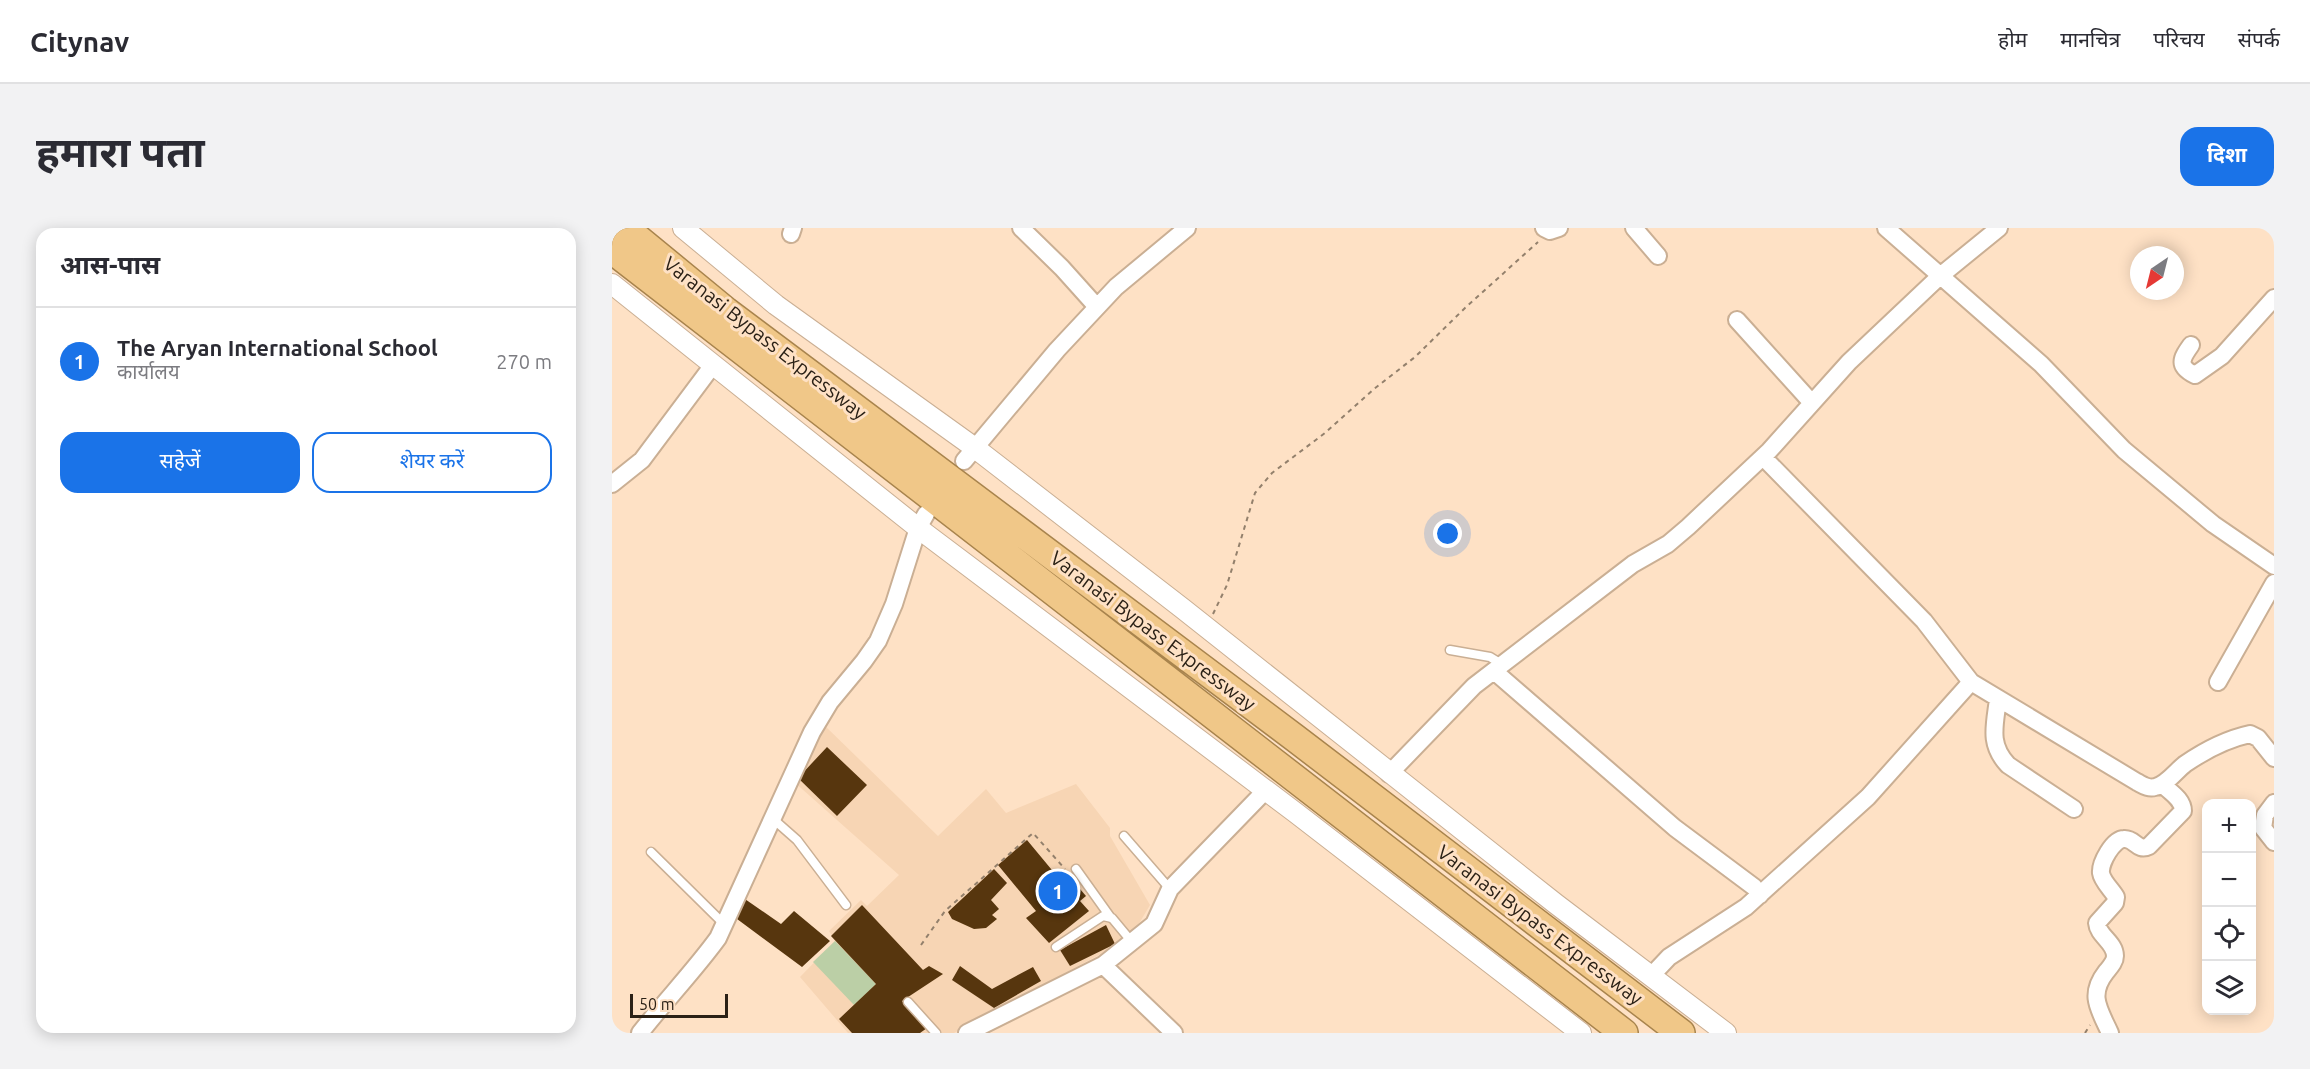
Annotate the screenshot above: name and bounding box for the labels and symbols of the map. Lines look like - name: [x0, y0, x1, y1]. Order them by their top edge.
- north arrow: [2130, 246, 2184, 300]
- street label: Varanasi Bypass Expressway: [659, 251, 872, 424]
- your location: [1433, 519, 1462, 548]
- street label: Varanasi Bypass Expressway: [1046, 546, 1261, 716]
- street label: Varanasi Bypass Expressway: [1433, 840, 1648, 1010]
- pin: 1: [1038, 868, 1078, 914]
- scale bar: [630, 991, 728, 1018]

